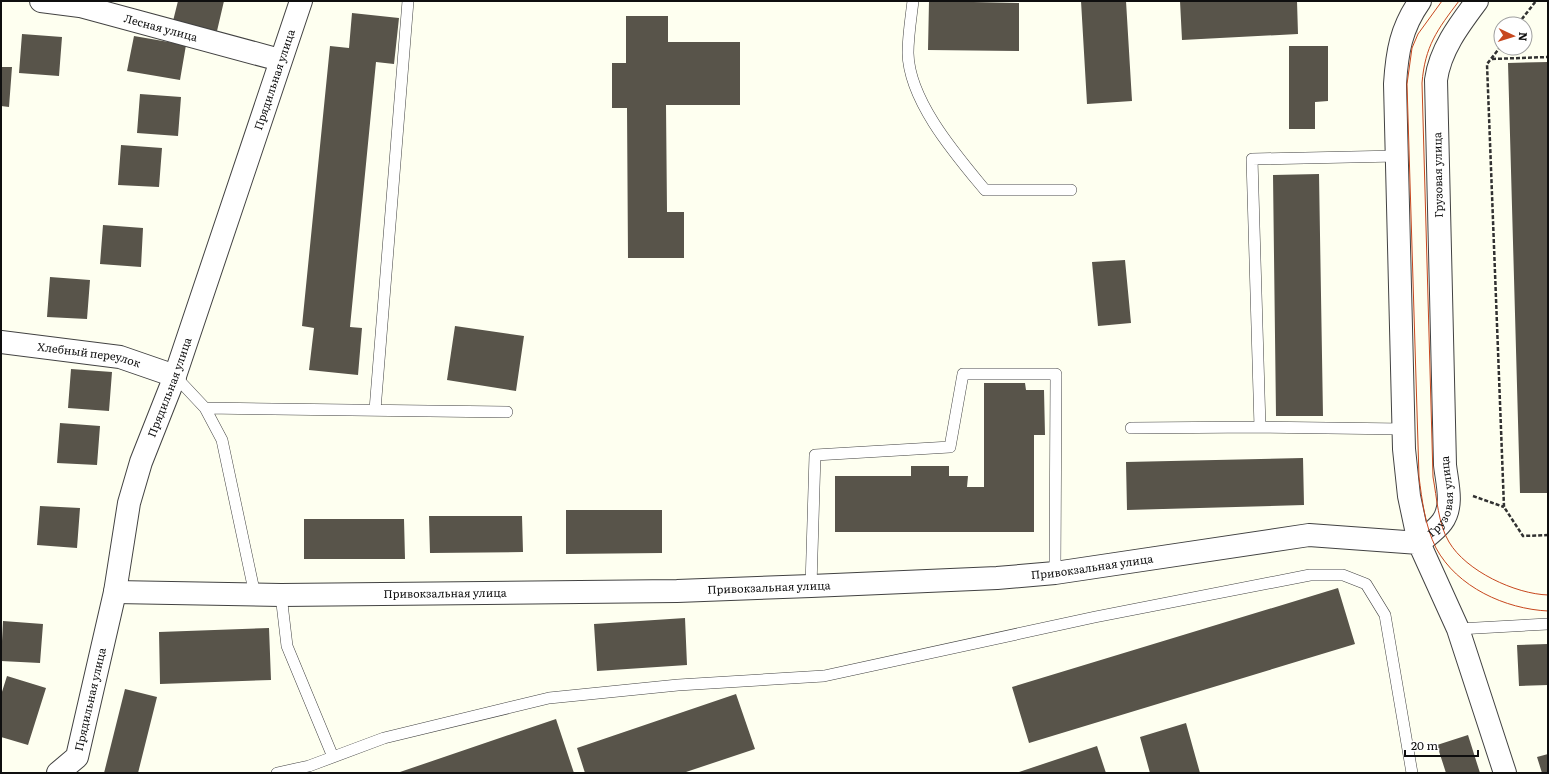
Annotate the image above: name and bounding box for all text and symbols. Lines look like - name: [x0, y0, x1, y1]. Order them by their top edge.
- street label: Лесная улица: [122, 9, 200, 44]
- north arrow: [1493, 16, 1533, 56]
- street label: Прядильная улица: [249, 27, 298, 132]
- text: N: [1516, 32, 1532, 42]
- street label: Грузовая улица: [1428, 132, 1446, 218]
- street label: Прядильная улица: [143, 335, 195, 439]
- street label: Хлебный переулок: [37, 338, 144, 371]
- street label: Грузовая улица: [1423, 456, 1456, 540]
- street label: Привокзальная улица: [1030, 549, 1154, 582]
- street label: Привокзальная улица: [707, 576, 831, 597]
- street label: Привокзальная улица: [383, 584, 507, 601]
- street label: Прядильная улица: [70, 646, 109, 752]
- scale bar: [1405, 732, 1478, 758]
- text: 20 m: [1411, 736, 1438, 754]

